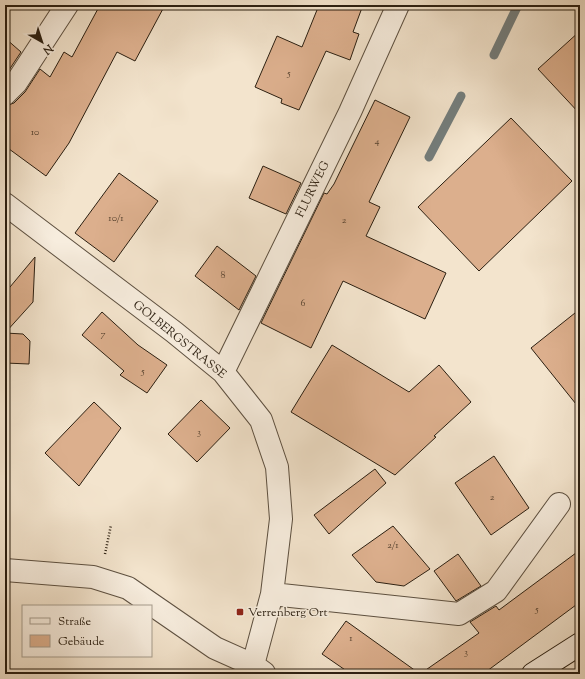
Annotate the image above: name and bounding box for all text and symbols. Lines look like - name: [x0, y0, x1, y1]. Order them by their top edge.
- north arrow: [22, 22, 62, 62]
- text: N: [39, 39, 57, 58]
- house number: 5: [286, 66, 291, 81]
- house number: 10: [31, 125, 39, 140]
- house number: 4: [374, 134, 380, 149]
- street label: FLURWEG: [291, 158, 334, 221]
- house number: 10/1: [108, 211, 124, 226]
- house number: 2: [342, 213, 347, 228]
- house number: 8: [221, 268, 226, 283]
- street label: GOLBERGSTRASSE: [129, 296, 230, 384]
- house number: 6: [301, 296, 306, 311]
- house number: 7: [100, 327, 106, 342]
- house number: 5: [140, 364, 145, 379]
- house number: 3: [197, 425, 201, 440]
- house number: 2: [490, 490, 495, 505]
- house number: 2/1: [387, 538, 399, 553]
- house number: 5: [534, 602, 539, 617]
- place label: Verrenberg Ort: [248, 604, 328, 622]
- legend: [22, 605, 152, 657]
- marker: Verrenberg Ort: [235, 607, 245, 617]
- text: Straße: [58, 613, 92, 631]
- house number: 1: [349, 631, 353, 646]
- text: Gebäude: [58, 633, 105, 651]
- house number: 3: [464, 645, 468, 660]

